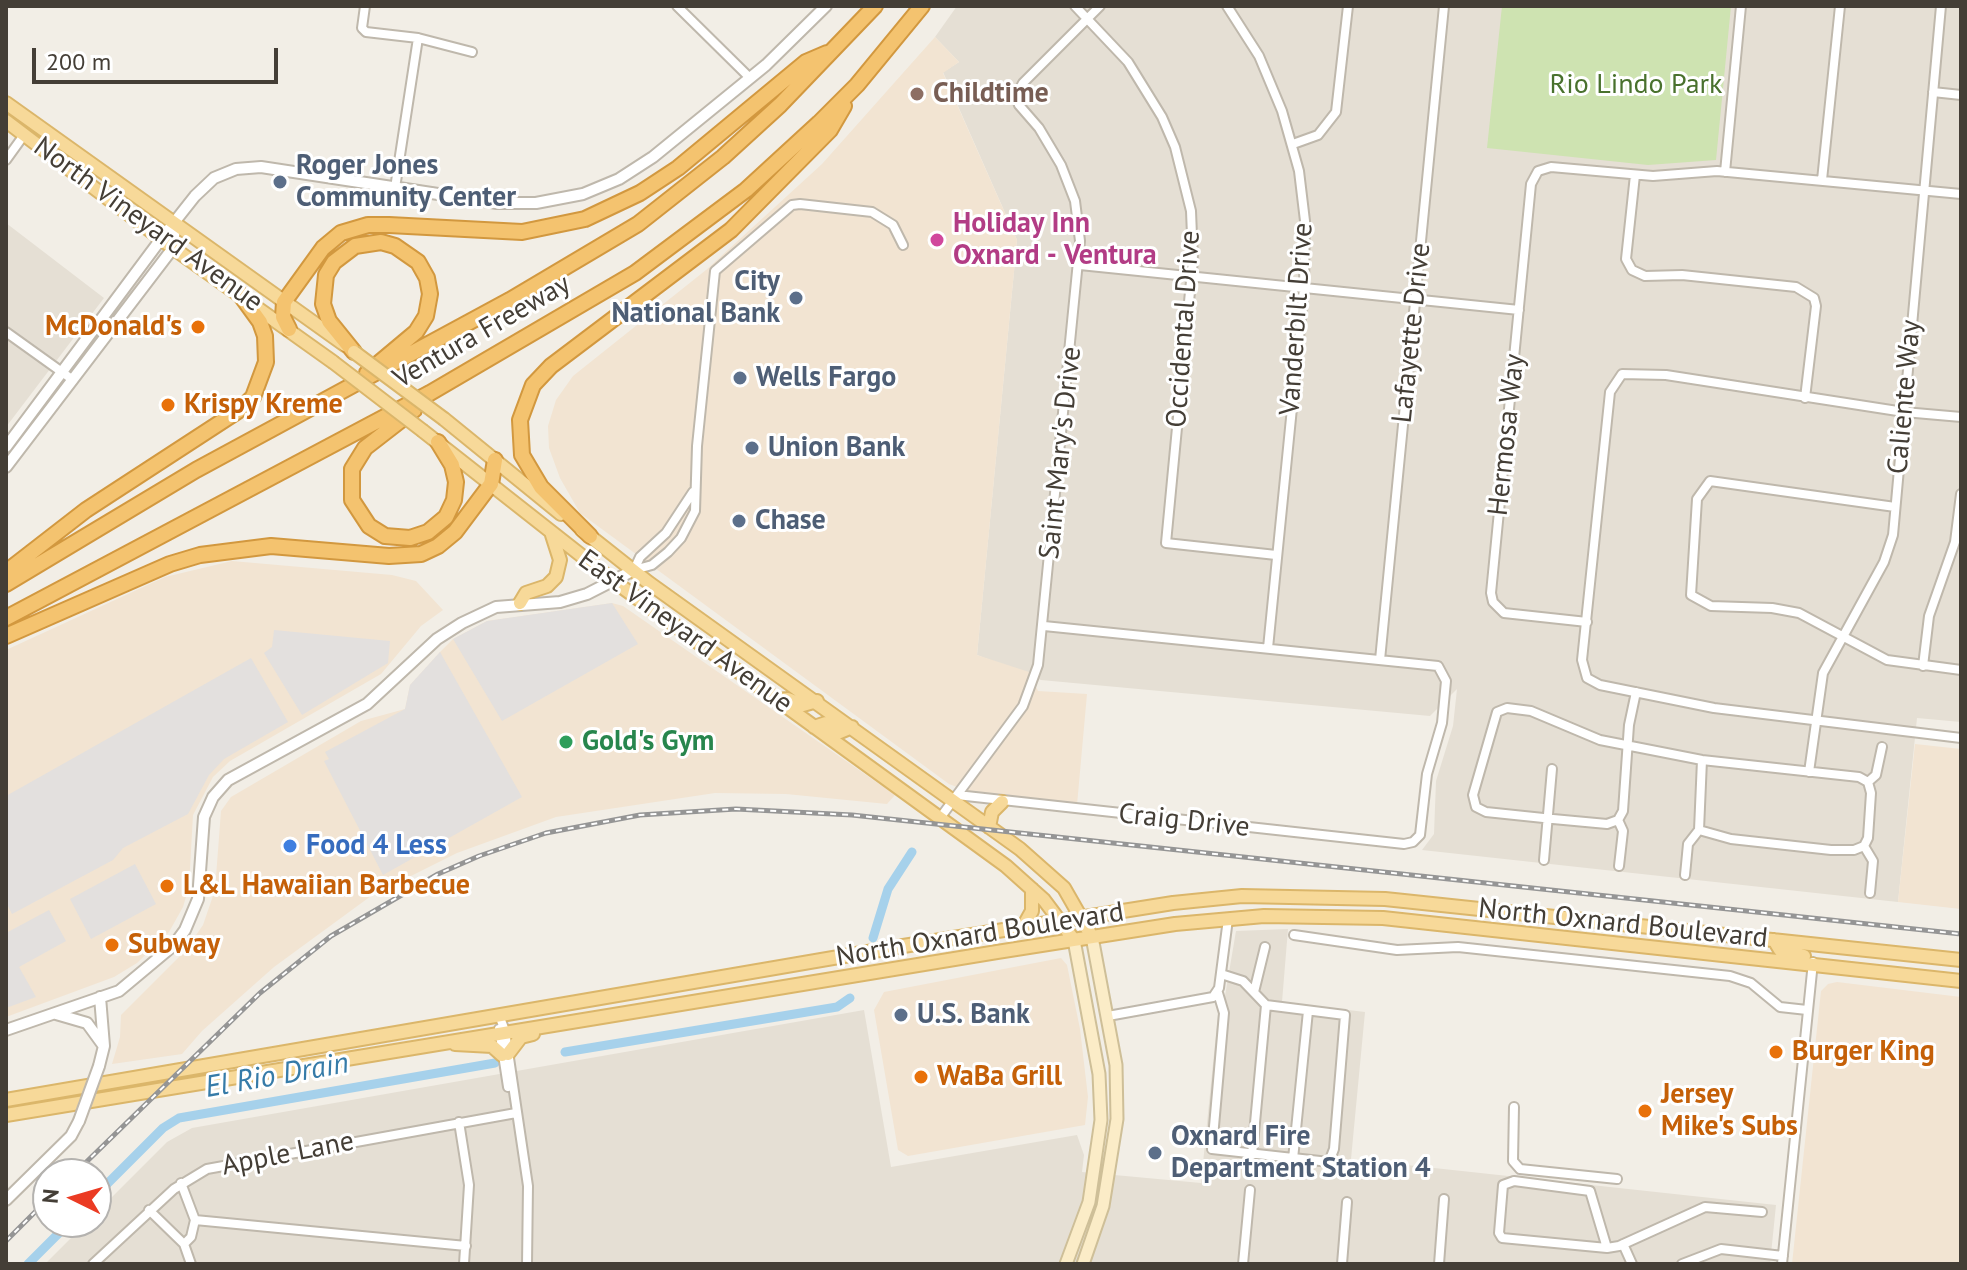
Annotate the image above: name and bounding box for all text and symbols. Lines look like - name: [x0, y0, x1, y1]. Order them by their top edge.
- scale bar: [36, 32, 282, 82]
- text: 200 m: [46, 46, 111, 77]
- park label: Rio Lindo Park: [1550, 68, 1722, 102]
- place label: Childtime: [933, 77, 1049, 111]
- marker: Childtime: [908, 85, 926, 103]
- street label: North Vineyard Avenue: [27, 131, 269, 319]
- place label: Roger Jones Community Center: [296, 149, 516, 215]
- marker: Roger Jones Community Center: [271, 173, 289, 191]
- place label: Holiday Inn Oxnard - Ventura: [953, 207, 1157, 273]
- street label: Vanderbilt Drive: [1274, 222, 1320, 416]
- street label: Occidental Drive: [1160, 229, 1208, 429]
- marker: Holiday Inn Oxnard - Ventura: [928, 231, 946, 249]
- street label: Lafayette Drive: [1386, 241, 1438, 425]
- place label: City National Bank: [611, 265, 780, 331]
- street label: Ventura Freeway: [388, 268, 576, 396]
- marker: City National Bank: [787, 289, 805, 307]
- place label: McDonald's: [45, 310, 182, 344]
- marker: McDonald's: [189, 318, 207, 336]
- street label: Caliente Way: [1882, 319, 1928, 475]
- street label: Saint Mary's Drive: [1033, 345, 1089, 561]
- street label: Hermosa Way: [1482, 352, 1532, 518]
- place label: Wells Fargo: [756, 361, 896, 395]
- marker: Wells Fargo: [731, 369, 749, 387]
- place label: Krispy Kreme: [184, 388, 343, 422]
- marker: Krispy Kreme: [159, 396, 177, 414]
- place label: Union Bank: [768, 431, 905, 465]
- marker: Union Bank: [743, 439, 761, 457]
- place label: Chase: [755, 504, 826, 538]
- marker: Chase: [730, 512, 748, 530]
- street label: East Vineyard Avenue: [571, 543, 799, 721]
- place label: Gold's Gym: [582, 725, 714, 759]
- marker: Gold's Gym: [557, 733, 575, 751]
- street label: Craig Drive: [1117, 797, 1251, 845]
- place label: Food 4 Less: [306, 829, 447, 863]
- marker: Food 4 Less: [281, 837, 299, 855]
- place label: L&L Hawaiian Barbecue: [183, 869, 470, 903]
- marker: L&L Hawaiian Barbecue: [158, 877, 176, 895]
- street label: North Oxnard Boulevard: [1477, 892, 1769, 956]
- street label: North Oxnard Boulevard: [834, 896, 1126, 974]
- place label: Subway: [128, 928, 220, 962]
- marker: Subway: [103, 936, 121, 954]
- place label: U.S. Bank: [917, 998, 1030, 1032]
- marker: U.S. Bank: [892, 1006, 910, 1024]
- place label: Burger King: [1792, 1035, 1935, 1069]
- marker: Burger King: [1767, 1043, 1785, 1061]
- water label: El Rio Drain: [202, 1046, 352, 1106]
- place label: WaBa Grill: [937, 1060, 1062, 1094]
- marker: WaBa Grill: [912, 1068, 930, 1086]
- place label: Jersey Mike's Subs: [1661, 1078, 1798, 1144]
- marker: Jersey Mike's Subs: [1636, 1102, 1654, 1120]
- place label: Oxnard Fire Department Station 4: [1171, 1120, 1431, 1186]
- street label: Apple Lane: [219, 1125, 357, 1183]
- marker: Oxnard Fire Department Station 4: [1146, 1144, 1164, 1162]
- north arrow: [32, 1158, 112, 1238]
- text: N: [36, 1188, 65, 1205]

